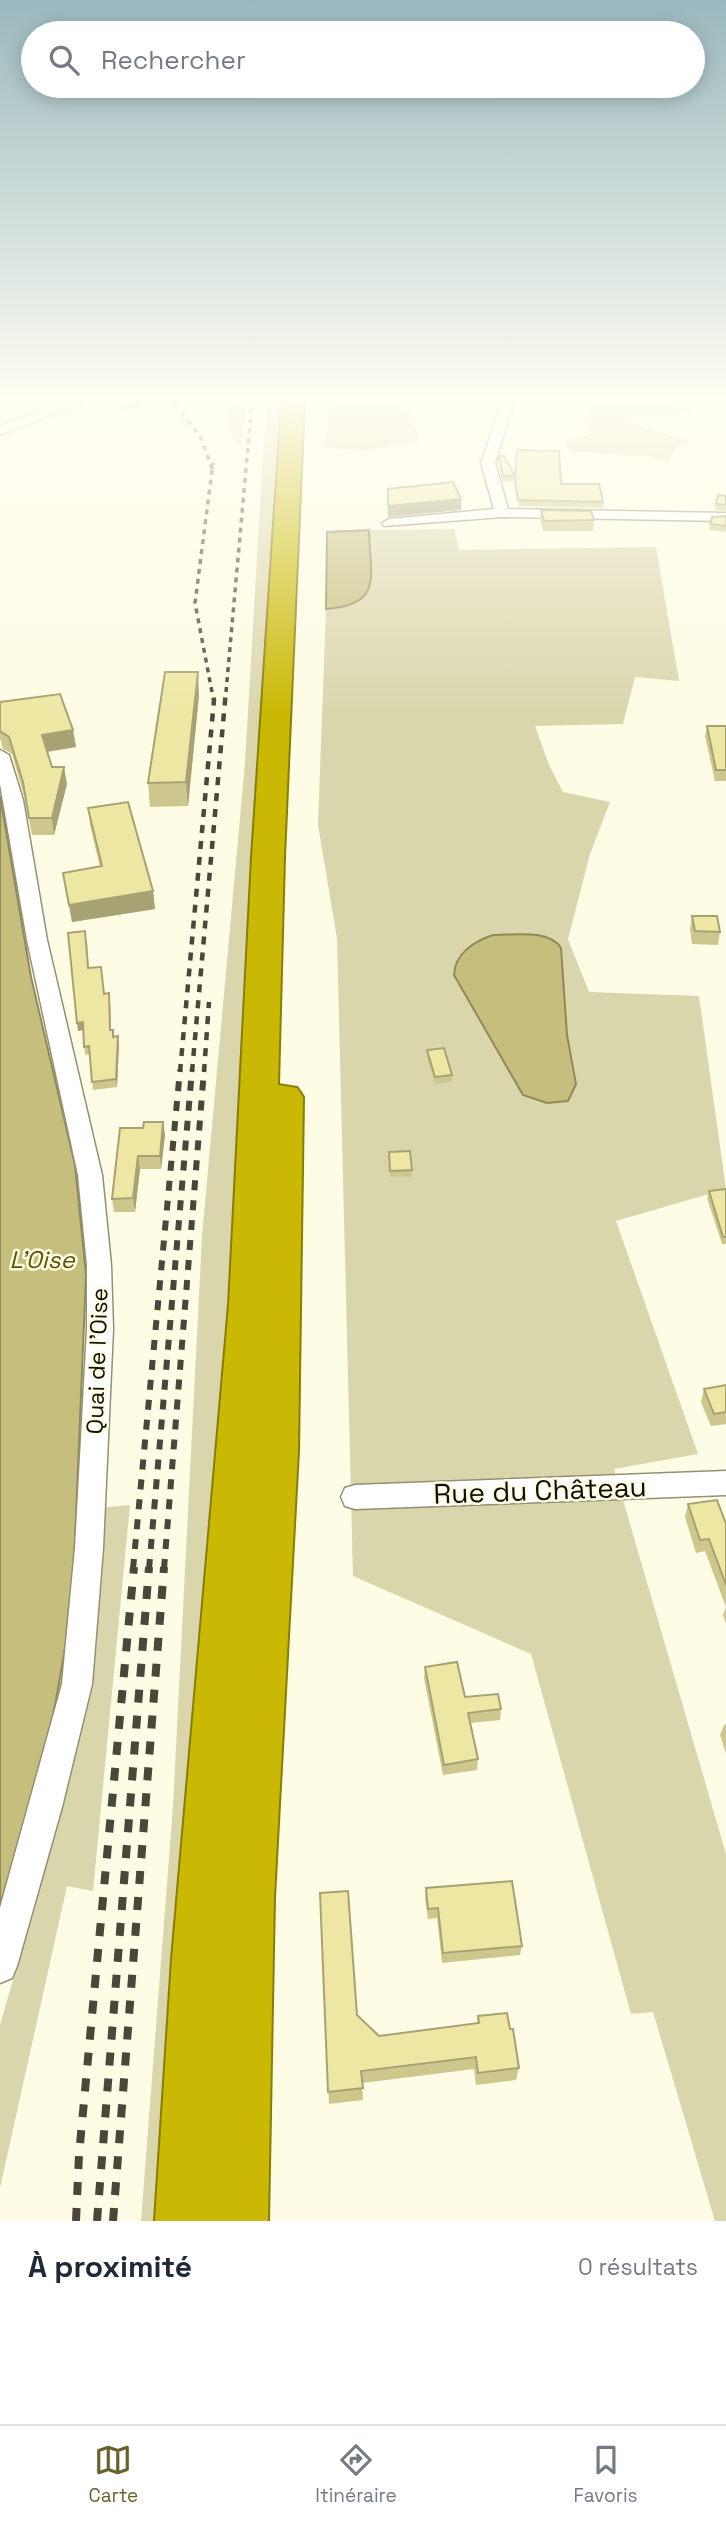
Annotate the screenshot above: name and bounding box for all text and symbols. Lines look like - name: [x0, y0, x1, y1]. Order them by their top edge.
- search box: [21, 21, 705, 98]
- icon: search: [45, 41, 83, 79]
- text: Rechercher: [101, 43, 246, 77]
- water label: L’Oise: [9, 1244, 75, 1275]
- street label: Quai de l'Oise: [79, 1287, 115, 1435]
- street label: Rue du Château: [433, 1468, 647, 1512]
- text: À proximité: [28, 2247, 192, 2286]
- text: 0 résultats: [578, 2252, 698, 2282]
- tab: Carte: [88, 2441, 138, 2508]
- tab: Itinéraire: [315, 2441, 397, 2508]
- tab: Favoris: [574, 2441, 638, 2508]

